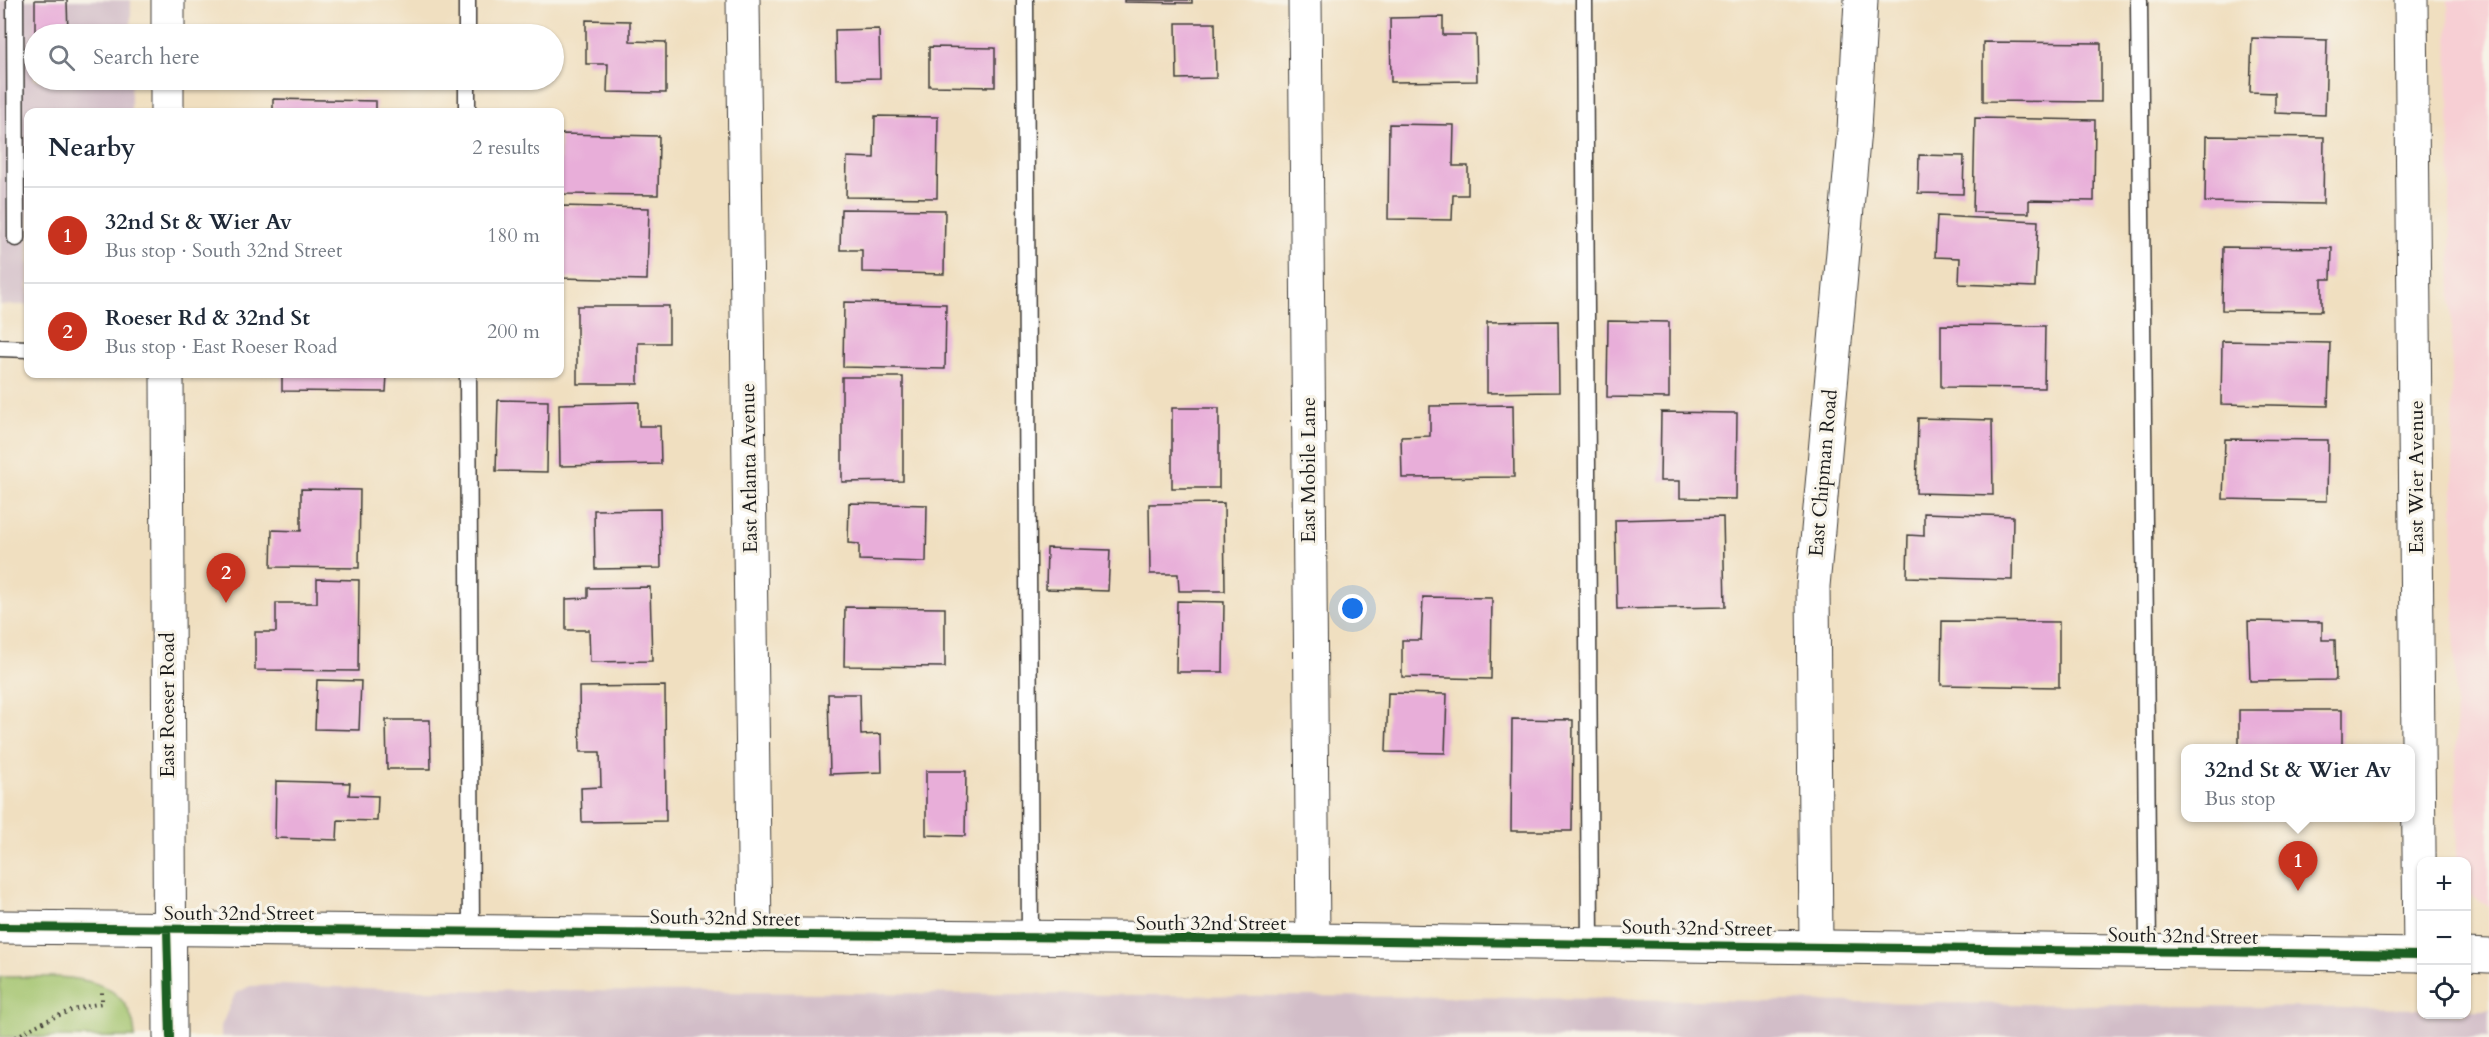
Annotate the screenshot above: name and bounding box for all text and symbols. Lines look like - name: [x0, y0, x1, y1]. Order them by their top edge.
- search box: [24, 24, 564, 90]
- icon: search: [45, 41, 78, 74]
- text: Search here: [93, 42, 200, 72]
- text: Nearby: [48, 130, 136, 165]
- text: 2 results: [472, 134, 540, 161]
- text: 32nd St & Wier Av: [105, 207, 292, 237]
- text: 1: [62, 222, 73, 249]
- text: 180 m: [487, 222, 540, 249]
- text: Bus stop · South 32nd Street: [105, 237, 342, 264]
- text: Roeser Rd & 32nd St: [105, 303, 310, 333]
- text: 2: [62, 318, 73, 345]
- text: 200 m: [487, 318, 540, 345]
- text: Bus stop · East Roeser Road: [105, 333, 337, 360]
- street label: East Atlanta Avenue: [734, 383, 764, 553]
- street label: East Chipman Road: [1802, 388, 1844, 558]
- street label: East Mobile Lane: [1295, 397, 1322, 543]
- street label: East Wier Avenue: [2403, 400, 2430, 554]
- pin: 2: [206, 554, 246, 603]
- your location: [1338, 594, 1367, 623]
- street label: East Roeser Road: [154, 632, 181, 778]
- popup: [2181, 744, 2415, 822]
- text: 32nd St & Wier Av: [2205, 755, 2391, 785]
- text: Bus stop: [2205, 785, 2276, 812]
- pin: 1: [2278, 842, 2318, 891]
- map controls: [2417, 857, 2471, 1019]
- button: +: [2417, 857, 2471, 911]
- street label: South 32nd Street: [164, 900, 315, 927]
- street label: South 32nd Street: [650, 903, 801, 933]
- street label: South 32nd Street: [1136, 910, 1287, 937]
- button: −: [2417, 911, 2471, 965]
- street label: South 32nd Street: [1622, 913, 1773, 943]
- street label: South 32nd Street: [2108, 921, 2259, 951]
- button: locate: [2417, 965, 2471, 1019]

